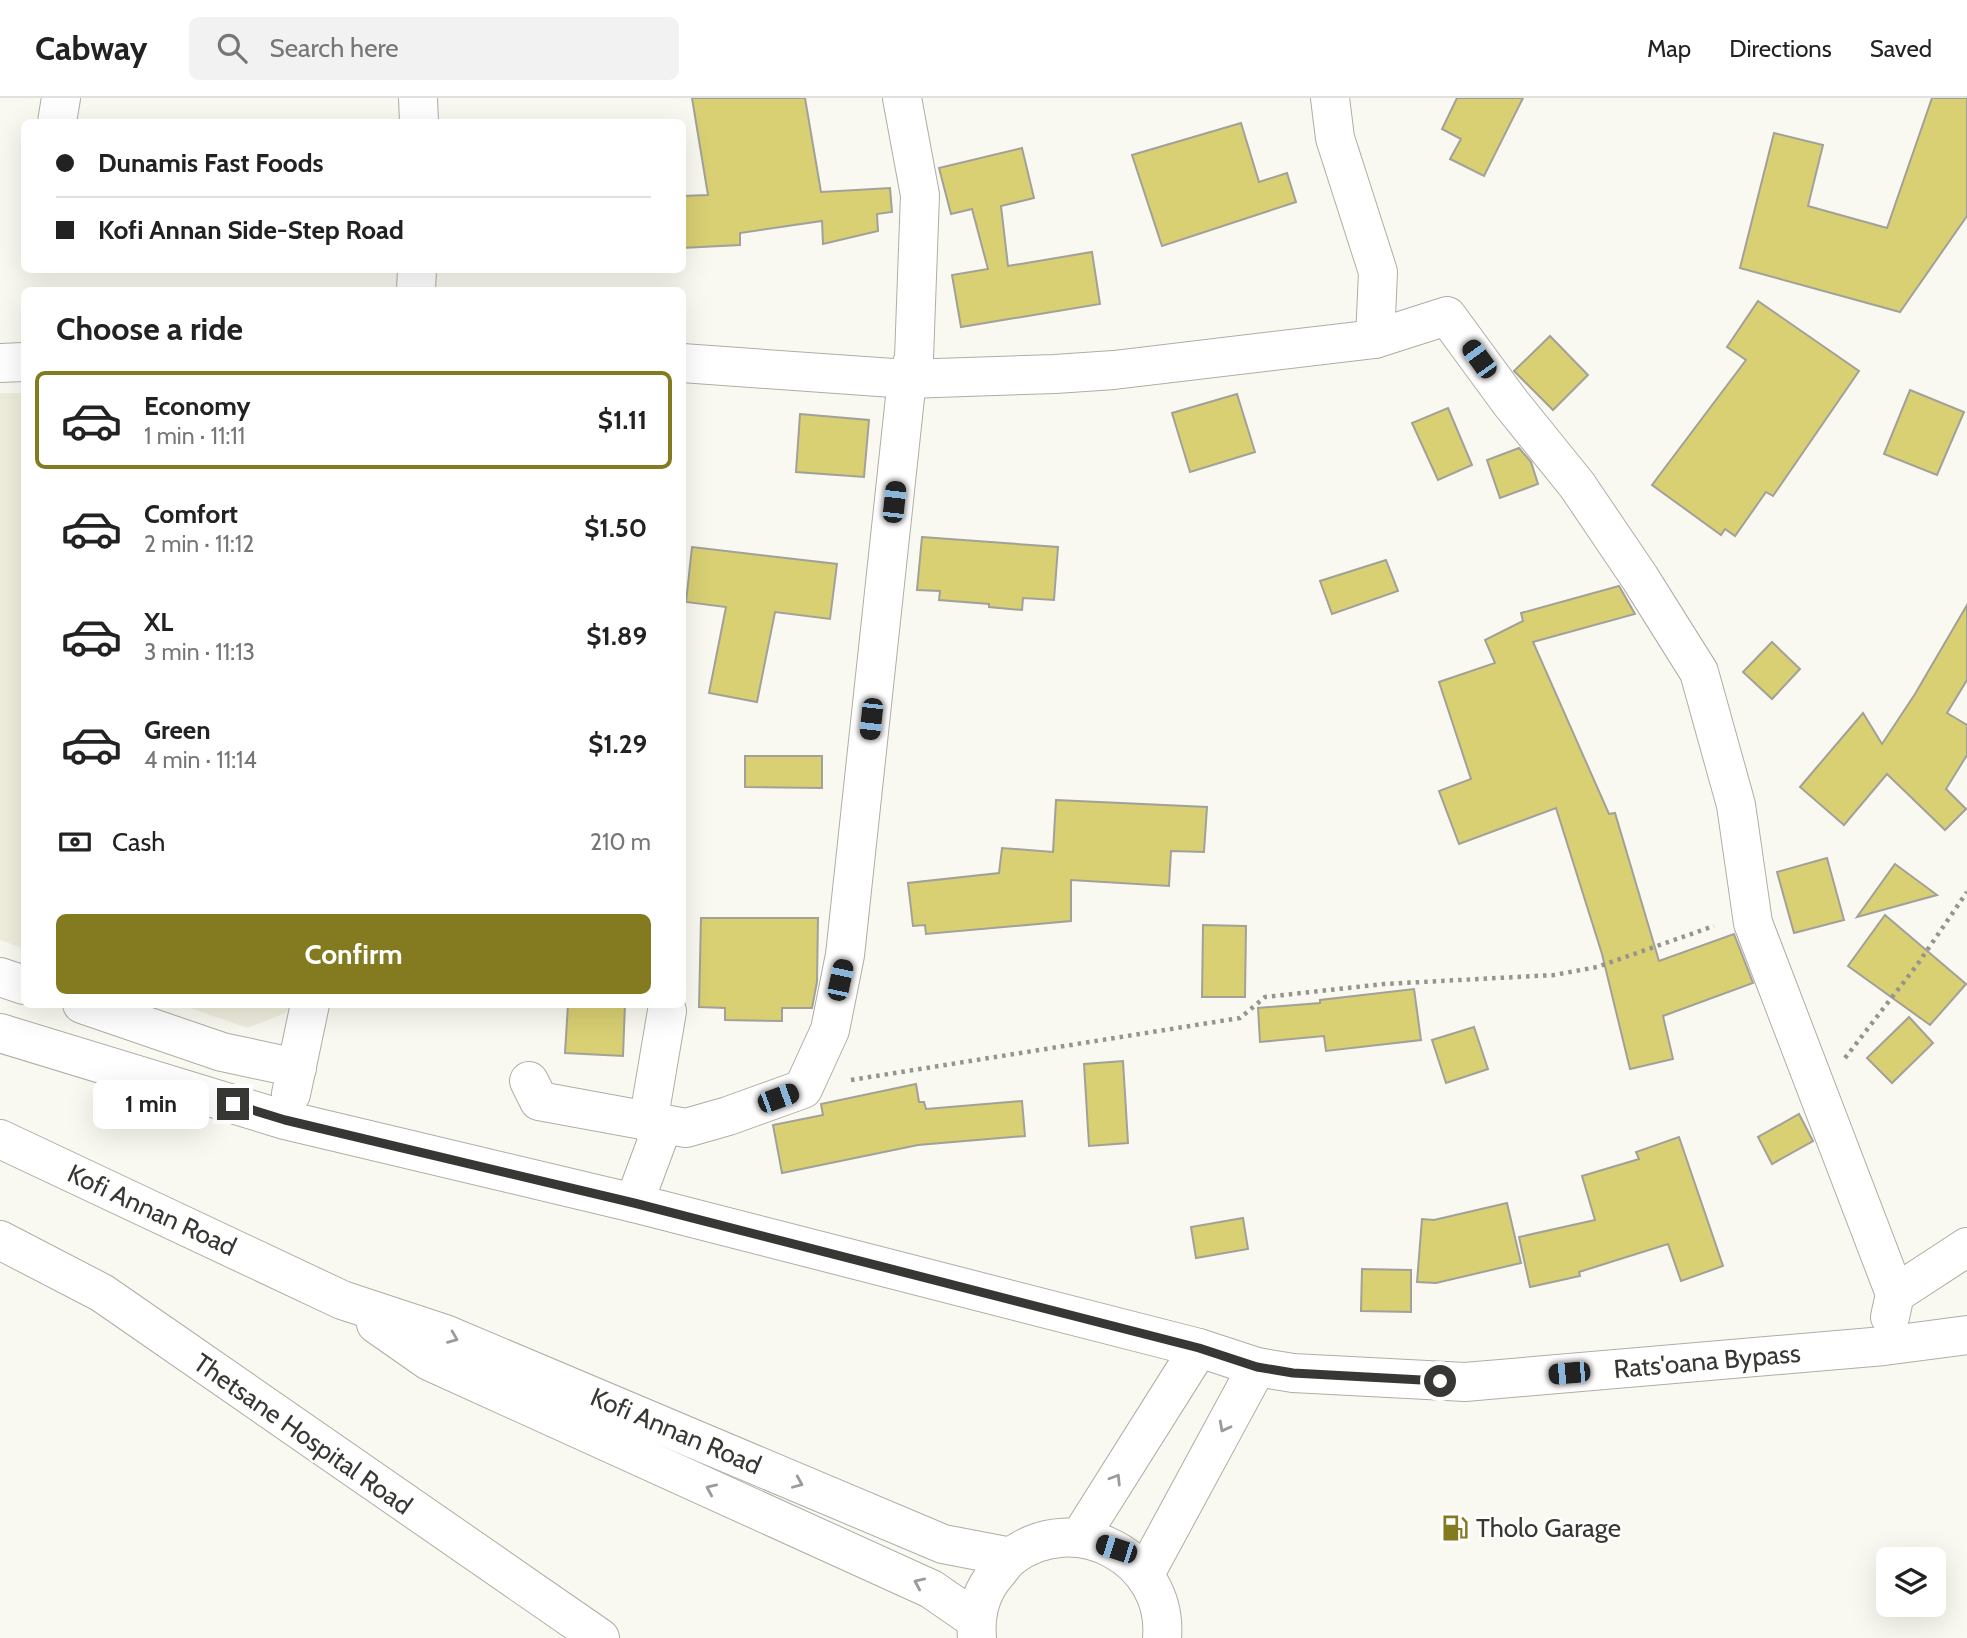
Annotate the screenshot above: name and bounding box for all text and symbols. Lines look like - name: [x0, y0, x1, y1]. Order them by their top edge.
- search box: [189, 17, 679, 80]
- text: Cabway: [35, 28, 147, 68]
- icon: search: [213, 29, 251, 67]
- text: Search here: [269, 32, 399, 64]
- text: Map: [1647, 34, 1691, 63]
- text: Directions: [1729, 34, 1832, 63]
- text: Saved: [1870, 34, 1932, 63]
- text: Dunamis Fast Foods: [98, 147, 324, 179]
- text: Kofi Annan Side-Step Road: [98, 214, 404, 246]
- text: Choose a ride: [56, 309, 243, 348]
- car: [1459, 336, 1500, 382]
- icon: car: [60, 389, 123, 452]
- text: Economy: [144, 390, 250, 422]
- text: $1.11: [598, 404, 647, 436]
- text: 1 min · 11:11: [144, 422, 245, 450]
- car: [882, 480, 907, 524]
- icon: car: [60, 497, 123, 560]
- text: Comfort: [144, 498, 238, 530]
- text: $1.50: [584, 512, 647, 544]
- text: 2 min · 11:12: [144, 530, 254, 558]
- icon: car: [60, 605, 123, 668]
- text: XL: [144, 606, 173, 638]
- text: $1.89: [586, 620, 647, 652]
- text: 3 min · 11:13: [144, 638, 255, 666]
- car: [859, 697, 884, 741]
- icon: car: [60, 713, 123, 776]
- text: Green: [144, 714, 211, 746]
- text: $1.29: [588, 728, 647, 760]
- text: 4 min · 11:14: [144, 746, 257, 774]
- icon: cash: [56, 823, 94, 861]
- text: Cash: [112, 826, 165, 858]
- text: 210 m: [590, 828, 651, 856]
- button: Confirm: [56, 914, 651, 994]
- car: [826, 957, 855, 1003]
- callout: 1 min: [93, 1080, 208, 1128]
- car: [755, 1081, 802, 1115]
- route end: [217, 1088, 249, 1120]
- text: 1 min: [125, 1090, 177, 1118]
- street label: Kofi Annan Road: [63, 1157, 241, 1263]
- one-way arrow: [446, 1329, 458, 1343]
- street label: Rats'oana Bypass: [1612, 1337, 1802, 1385]
- street label: Thetsane Hospital Road: [188, 1346, 418, 1522]
- car: [1548, 1361, 1591, 1385]
- route start: [1424, 1365, 1456, 1397]
- street label: Kofi Annan Road: [586, 1381, 766, 1481]
- one-way arrow: [1219, 1420, 1233, 1432]
- one-way arrow: [1108, 1474, 1121, 1487]
- one-way arrow: [791, 1475, 803, 1489]
- one-way arrow: [706, 1483, 718, 1497]
- place label: Tholo Garage: [1476, 1512, 1621, 1544]
- fuel station icon: Tholo Garage: [1440, 1513, 1470, 1543]
- car: [1093, 1533, 1140, 1565]
- map controls: [1876, 1547, 1946, 1617]
- button: layers: [1876, 1547, 1946, 1617]
- one-way arrow: [913, 1577, 926, 1591]

